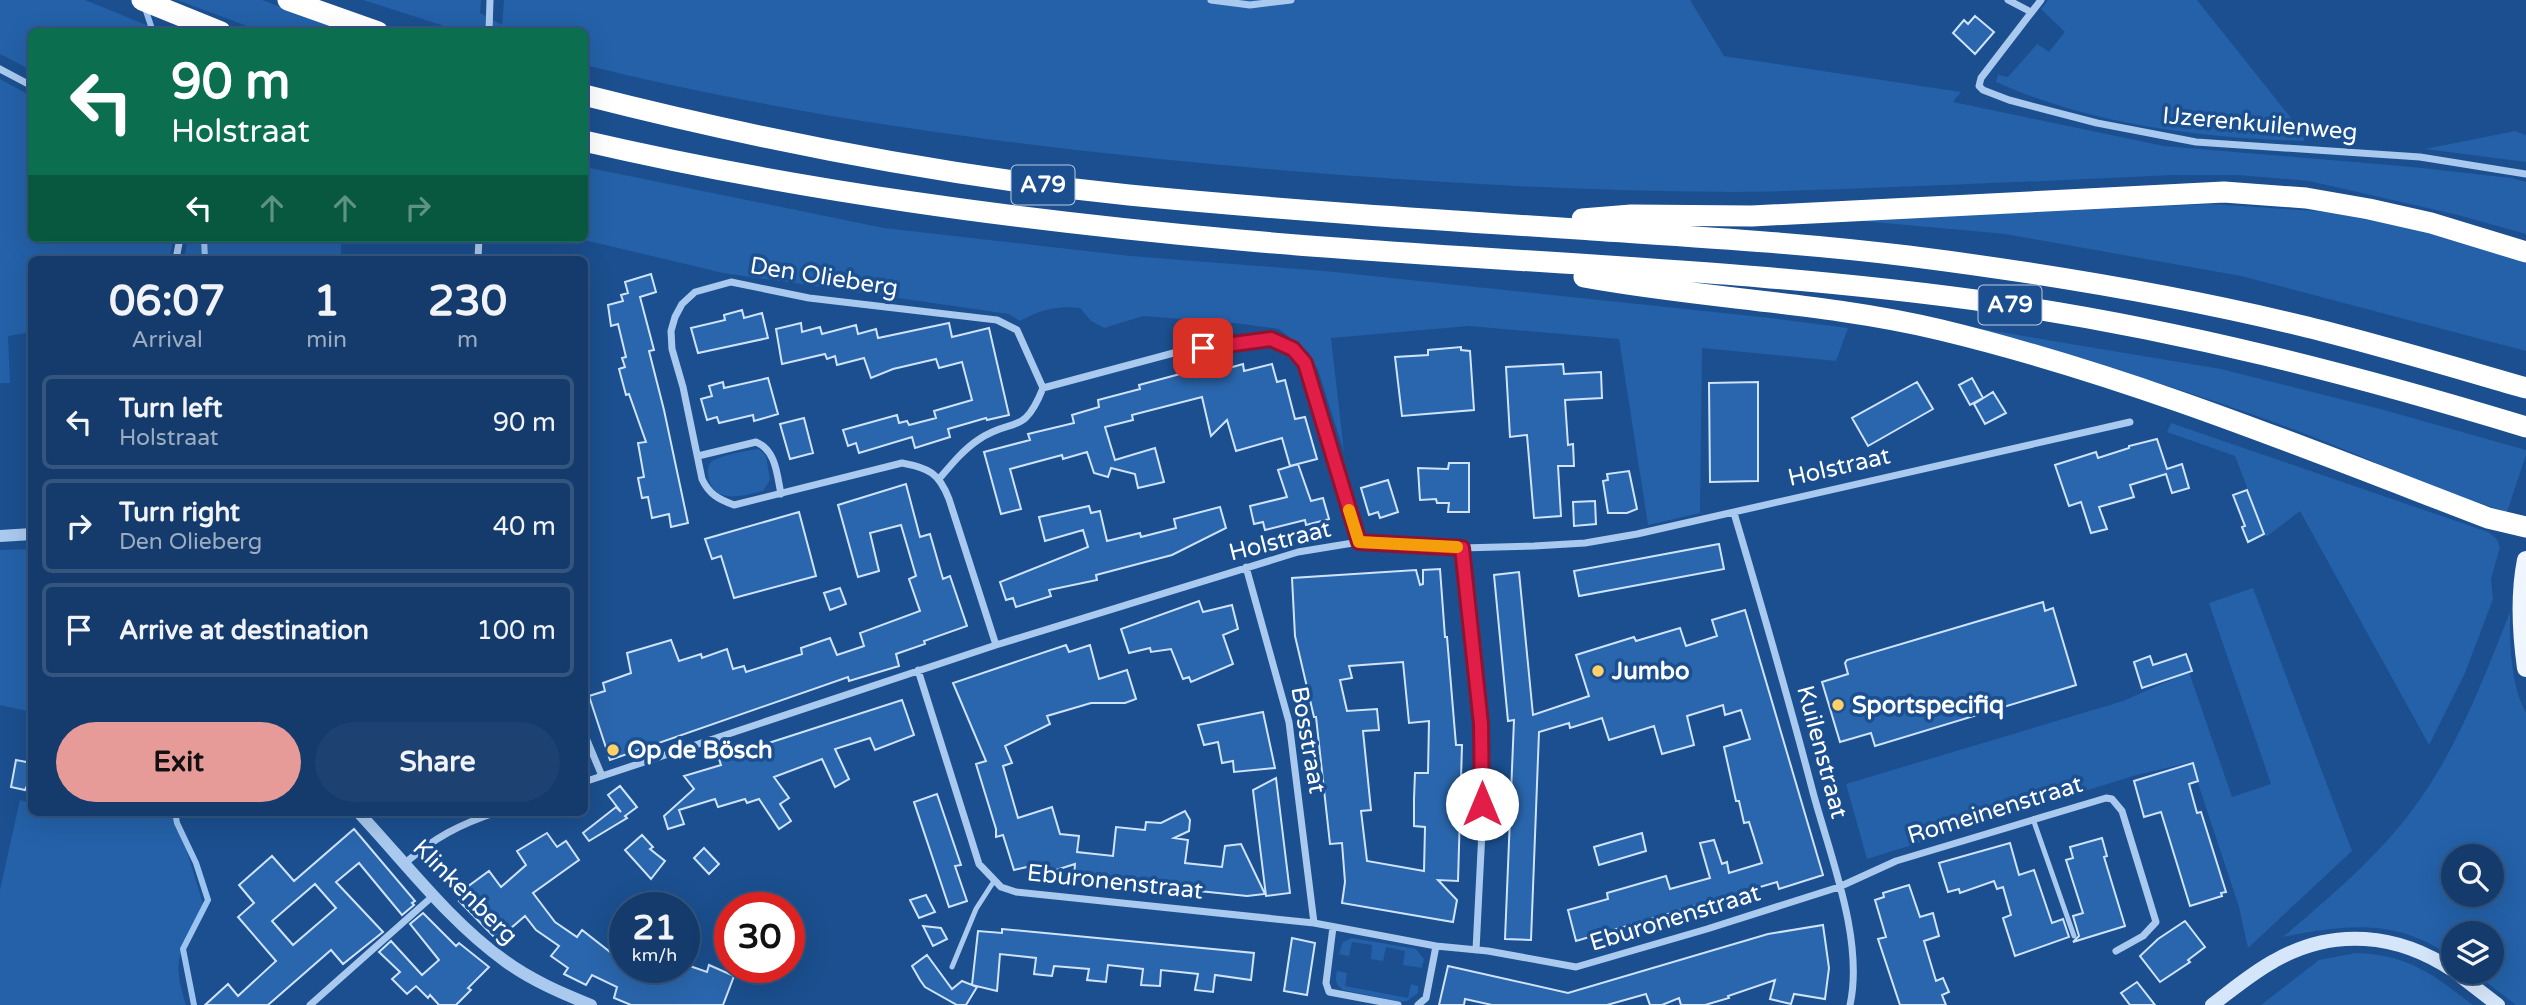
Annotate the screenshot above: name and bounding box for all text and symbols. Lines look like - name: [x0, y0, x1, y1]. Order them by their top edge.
- text: 90 m: [171, 53, 290, 112]
- icon: left: [56, 56, 147, 147]
- street label: IJzerenkuilenweg: [2161, 101, 2359, 147]
- text: Holstraat: [171, 113, 310, 151]
- road number: A79: [1012, 166, 1074, 204]
- icon: left: [180, 189, 218, 227]
- icon: ahead: [253, 189, 291, 227]
- icon: ahead: [326, 189, 364, 227]
- icon: right: [399, 189, 437, 227]
- street label: Den Olieberg: [748, 251, 900, 303]
- text: 06:07: [109, 276, 225, 327]
- text: 1: [313, 276, 340, 327]
- text: 230: [428, 276, 507, 327]
- road number: A79: [1979, 286, 2042, 324]
- pin: [1173, 318, 1233, 378]
- text: Arrival: [132, 326, 203, 354]
- text: min: [306, 326, 347, 354]
- text: m: [457, 326, 478, 354]
- icon: arrive: [1184, 329, 1222, 367]
- text: Turn left: [119, 393, 222, 424]
- icon: left: [60, 403, 98, 441]
- text: 90 m: [493, 407, 556, 438]
- text: Holstraat: [119, 424, 219, 452]
- street label: Holstraat: [1785, 441, 1893, 493]
- text: Turn right: [119, 497, 240, 528]
- icon: right: [60, 507, 98, 545]
- text: 40 m: [493, 511, 556, 542]
- street label: Holstraat: [1226, 514, 1334, 568]
- text: Den Olieberg: [119, 528, 262, 556]
- icon: arrive: [60, 611, 98, 649]
- text: Arrive at destination: [119, 615, 369, 646]
- text: 100 m: [476, 615, 556, 646]
- place label: Jumbo: [1611, 657, 1690, 686]
- marker: Jumbo: [1590, 663, 1606, 679]
- street label: Kuilenstraat: [1790, 682, 1854, 822]
- street label: Bosstraat: [1284, 684, 1332, 796]
- place label: Sportspecifiq: [1852, 691, 2004, 720]
- marker: Sportspecifiq: [1830, 697, 1846, 713]
- button: Exit: [56, 722, 301, 802]
- button: Share: [315, 722, 560, 802]
- place label: Op de Bösch: [627, 736, 773, 765]
- marker: Op de Bösch: [605, 742, 621, 758]
- position arrow: [1445, 767, 1519, 841]
- street label: Romeinenstraat: [1904, 770, 2086, 850]
- street label: Klinkenberg: [407, 834, 523, 950]
- map controls: [2441, 844, 2504, 984]
- button: search: [2441, 844, 2504, 907]
- street label: Eburonenstraat: [1025, 858, 1205, 906]
- street label: Eburonenstraat: [1586, 878, 1764, 958]
- speed limit sign: 30: [714, 892, 805, 983]
- text: 21: [633, 907, 676, 949]
- button: layers: [2441, 921, 2504, 984]
- text: km/h: [632, 944, 677, 966]

